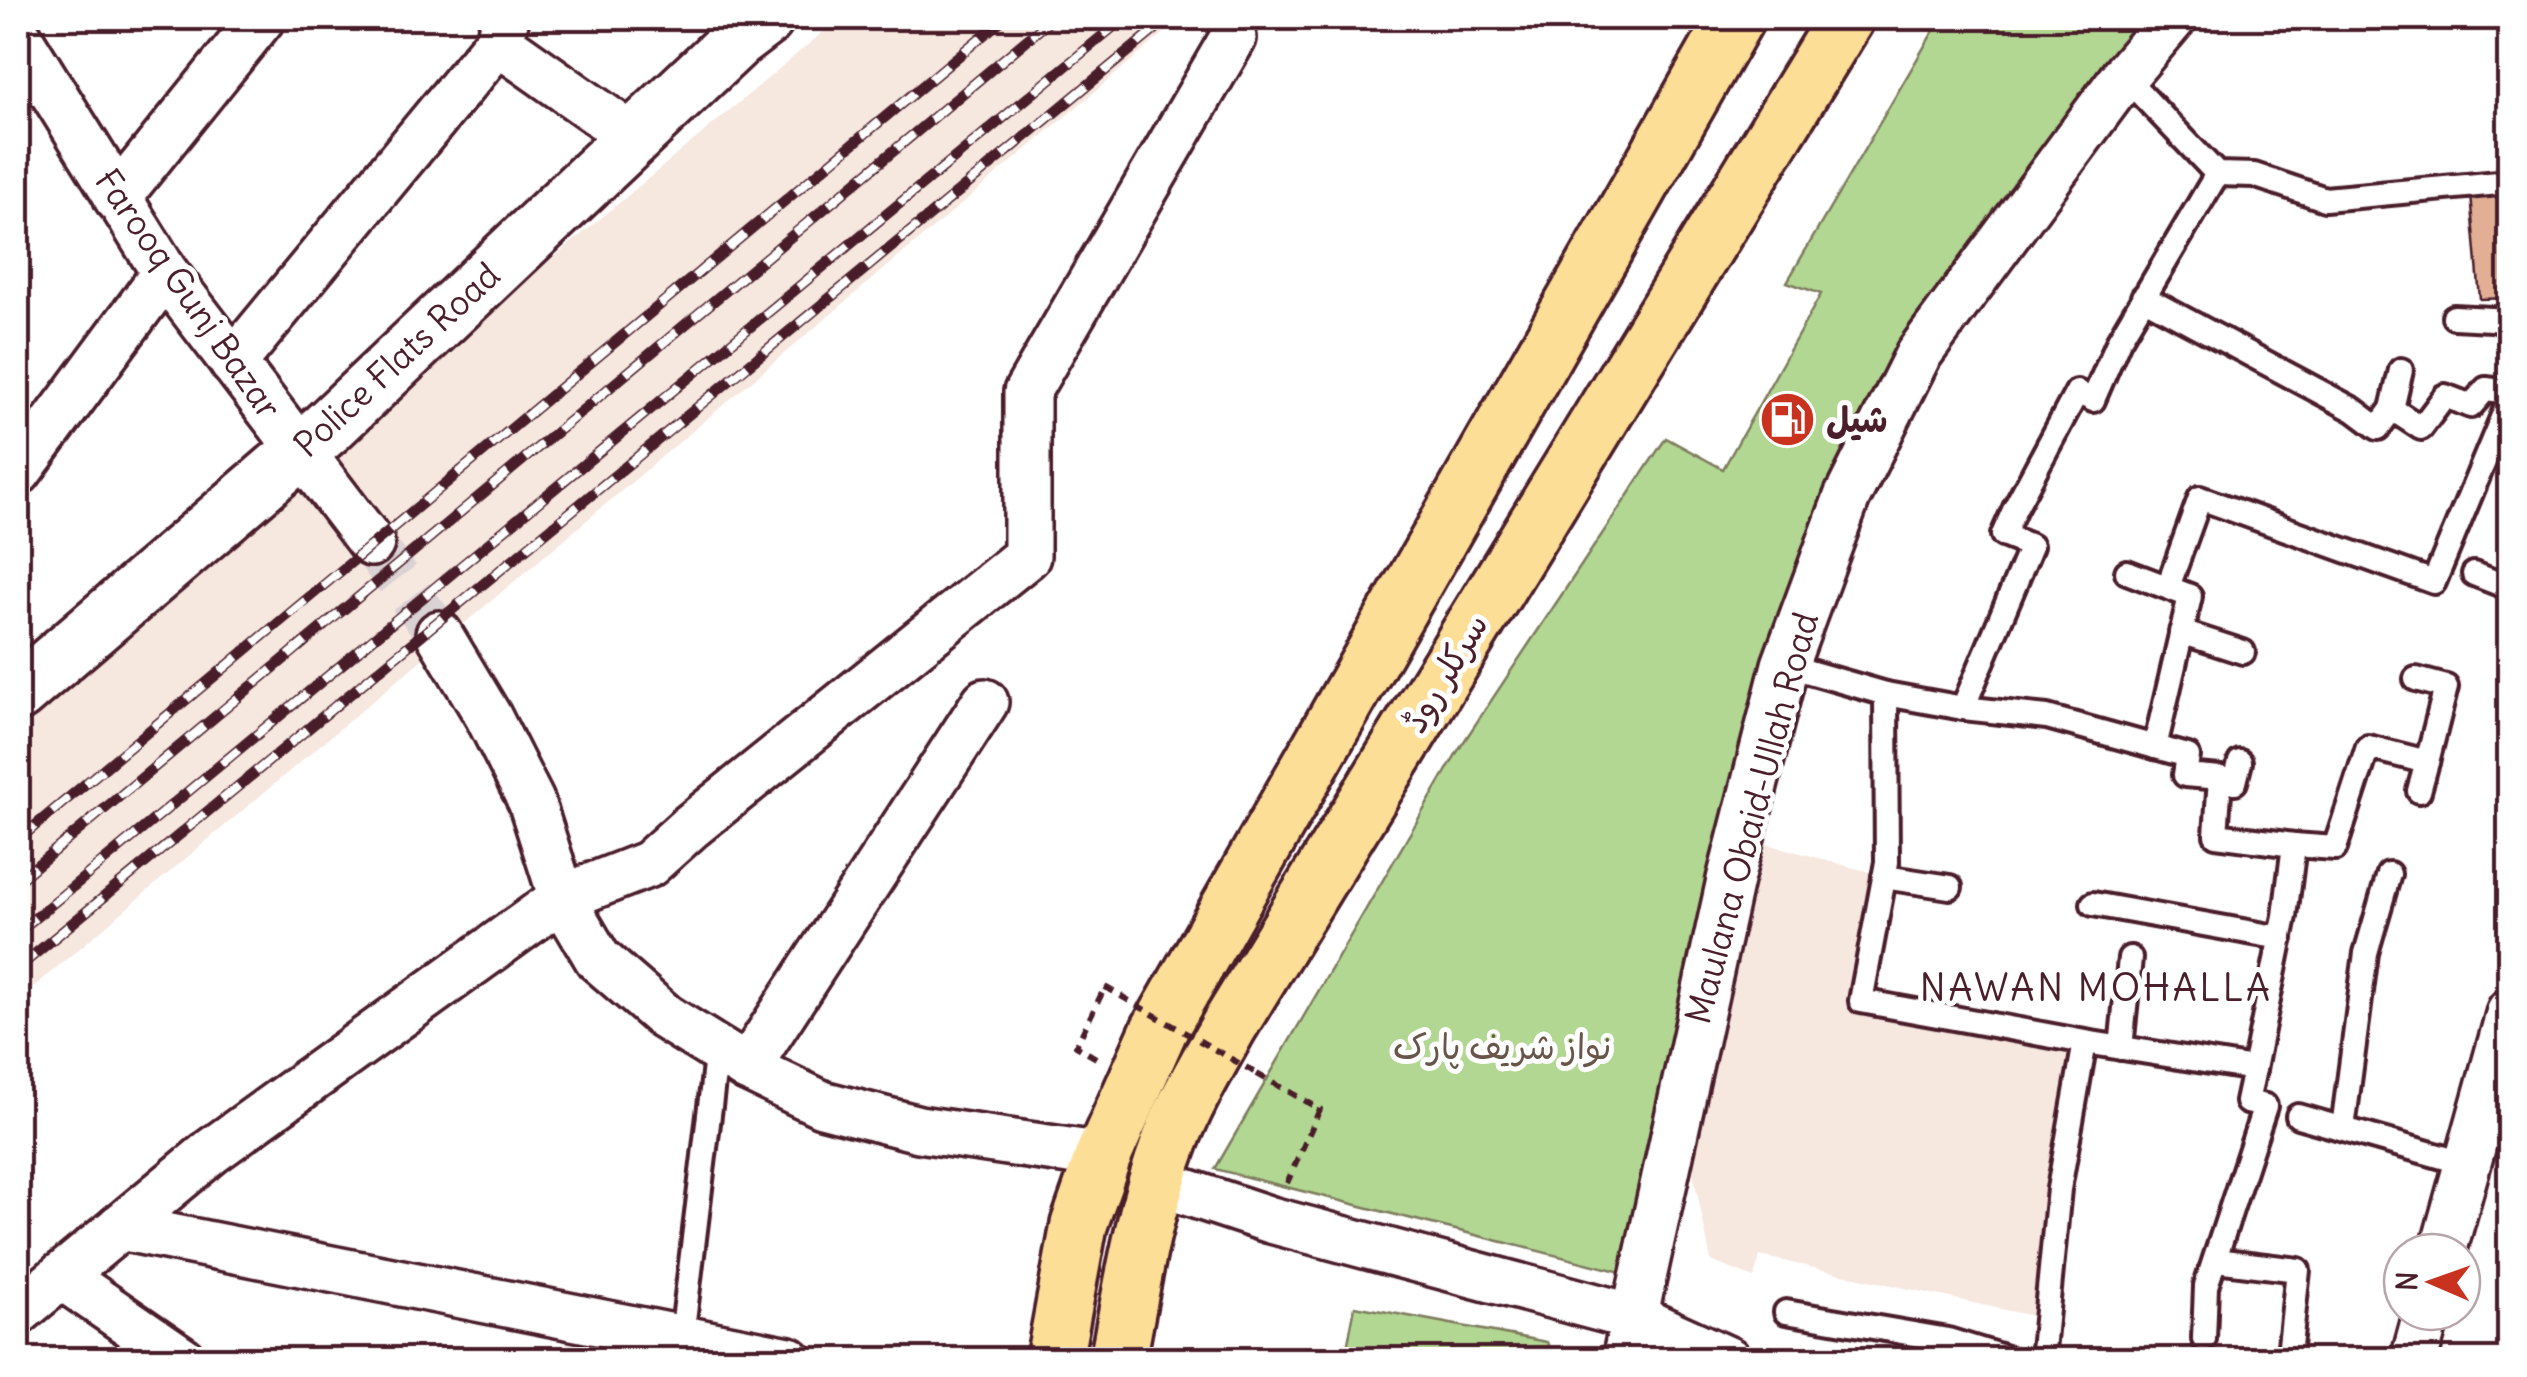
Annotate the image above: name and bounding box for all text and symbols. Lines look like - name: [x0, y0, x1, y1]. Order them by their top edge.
- street label: Farooq Gunj Bazar: [86, 160, 291, 427]
- street label: Police Flats Road: [284, 253, 509, 466]
- fuel station icon: شیل: [1757, 390, 1817, 450]
- place label: شیل: [1826, 397, 1888, 441]
- street label: سرکلر روڈ: [1391, 605, 1497, 740]
- street label: Maulana Obaid-Ullah Road: [1675, 607, 1827, 1028]
- district label: NAWAN MOHALLA: [1919, 964, 2273, 1011]
- park label: نواز شریف پارک: [1393, 1024, 1611, 1069]
- north arrow: [2382, 1232, 2482, 1332]
- text: N: [2389, 1271, 2425, 1291]

